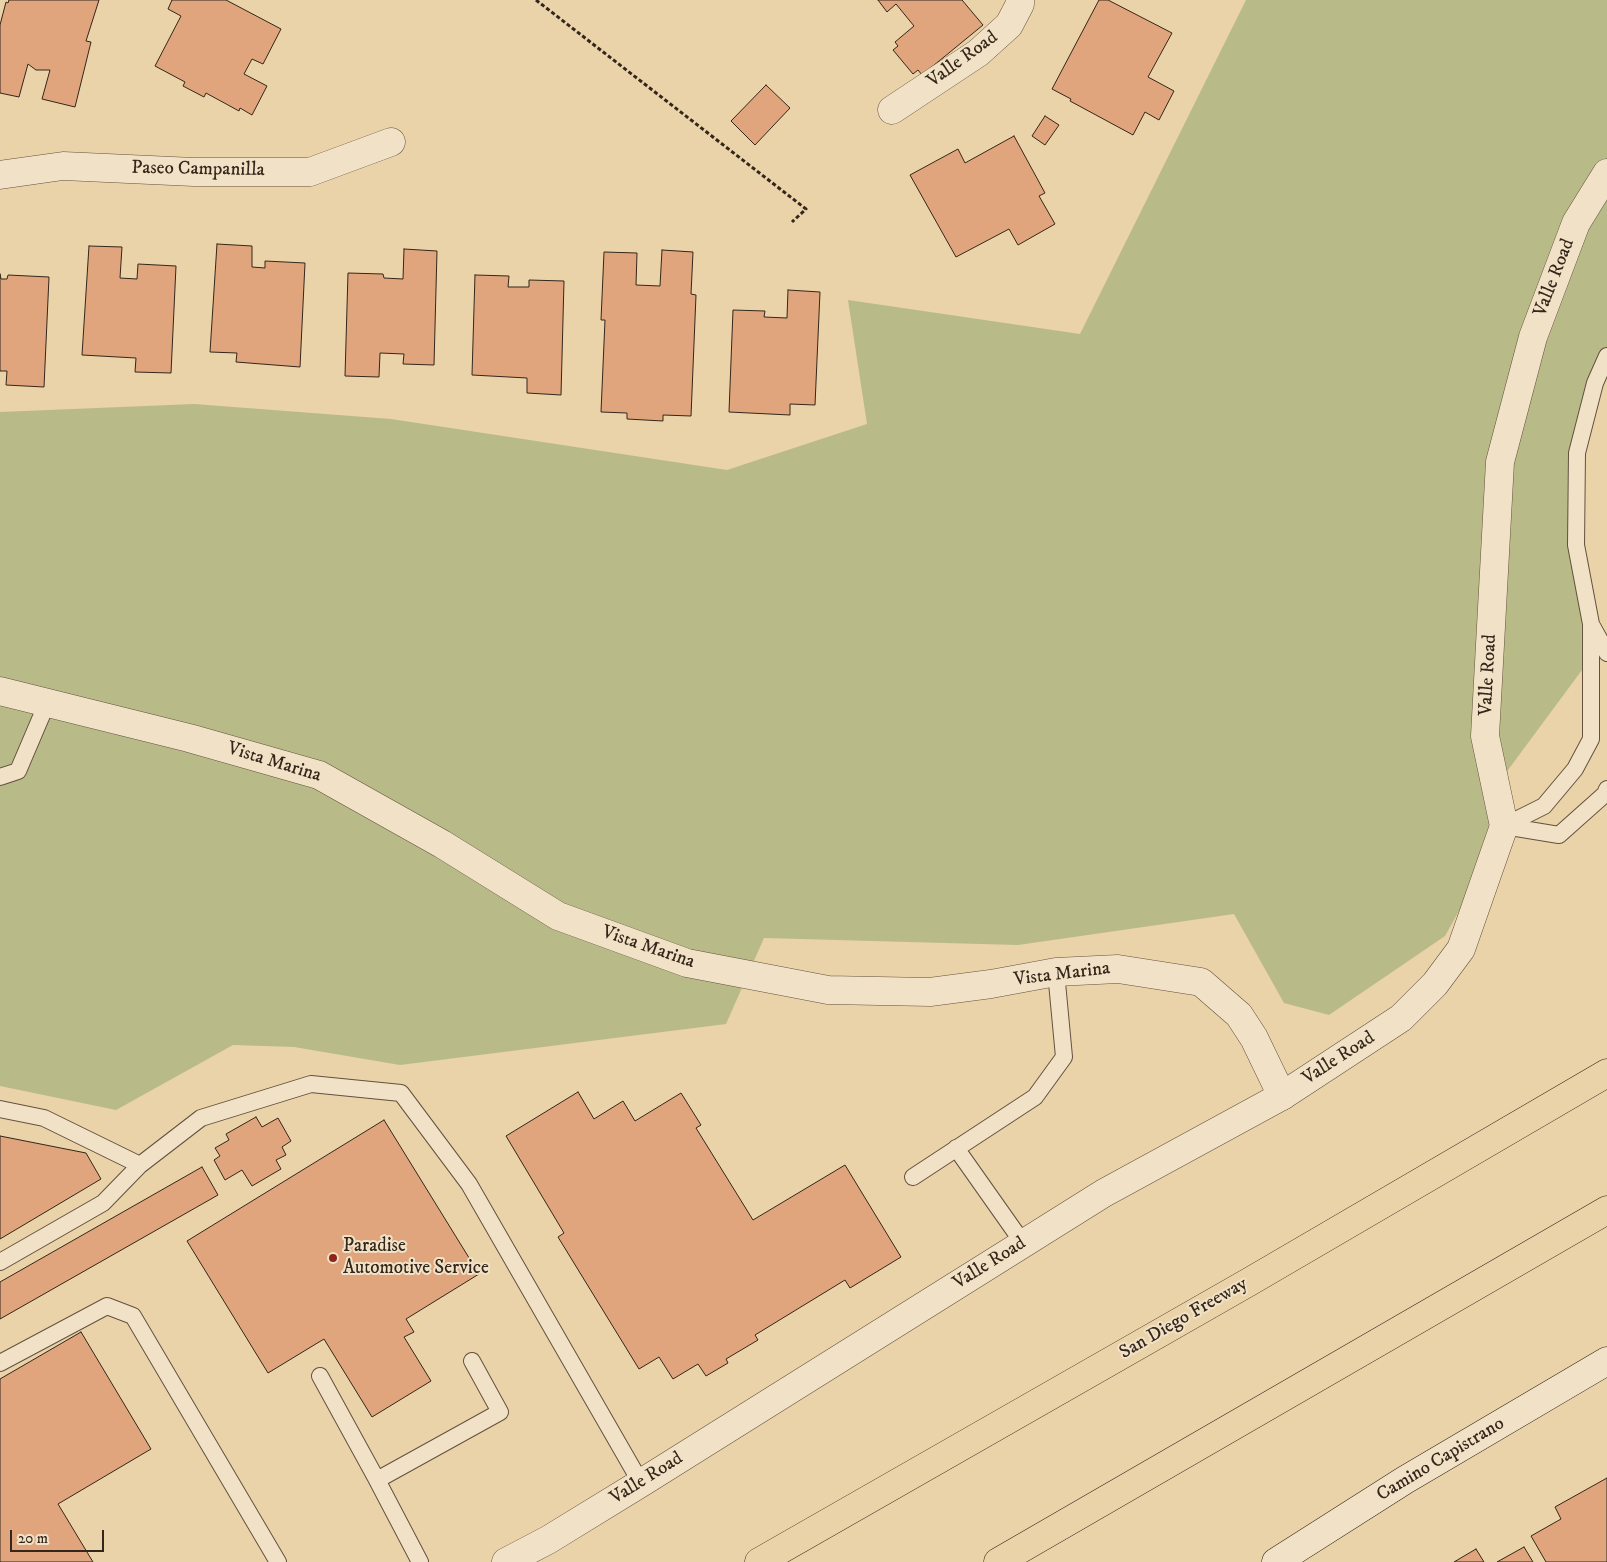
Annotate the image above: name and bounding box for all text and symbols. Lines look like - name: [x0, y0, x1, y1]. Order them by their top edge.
- street label: Valle Road: [923, 27, 1003, 93]
- street label: Paseo Campanilla: [131, 157, 265, 183]
- street label: Valle Road: [1530, 236, 1580, 320]
- street label: Valle Road: [1475, 634, 1503, 716]
- street label: Vista Marina: [224, 738, 324, 788]
- street label: Vista Marina: [599, 921, 697, 975]
- street label: Vista Marina: [1013, 958, 1111, 992]
- street label: Valle Road: [1299, 1027, 1379, 1091]
- street label: Valle Road: [949, 1233, 1031, 1295]
- place label: Paradise Automotive Service: [343, 1236, 489, 1280]
- marker: Paradise Automotive Service: [327, 1252, 339, 1264]
- street label: San Diego Freeway: [1116, 1273, 1252, 1365]
- street label: Camino Capistrano: [1373, 1413, 1509, 1507]
- street label: Valle Road: [606, 1448, 688, 1510]
- scale bar: [12, 1520, 106, 1552]
- text: 20 m: [18, 1529, 48, 1548]

